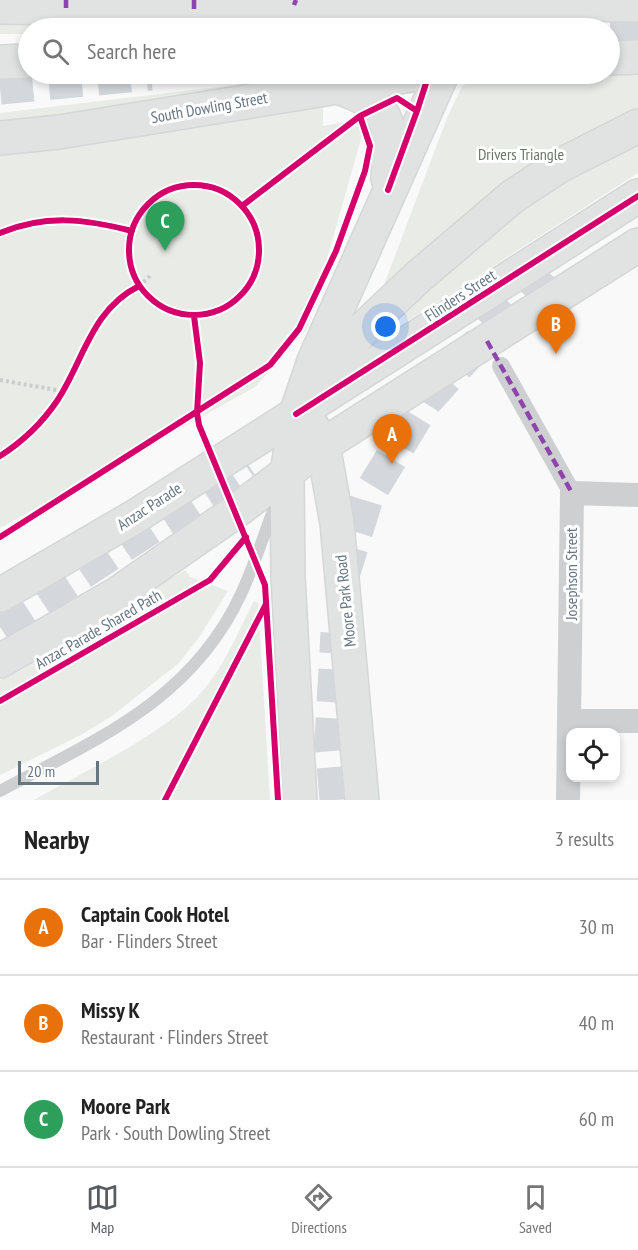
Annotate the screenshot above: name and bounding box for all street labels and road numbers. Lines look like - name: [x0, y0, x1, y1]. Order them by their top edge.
- street label: South Dowling Street: [149, 87, 269, 127]
- street label: Flinders Street: [421, 264, 500, 325]
- street label: Anzac Parade: [113, 478, 185, 534]
- street label: Josephson Street: [561, 527, 581, 621]
- street label: Moore Park Road: [330, 554, 360, 648]
- street label: Anzac Parade Shared Path: [31, 585, 165, 673]

